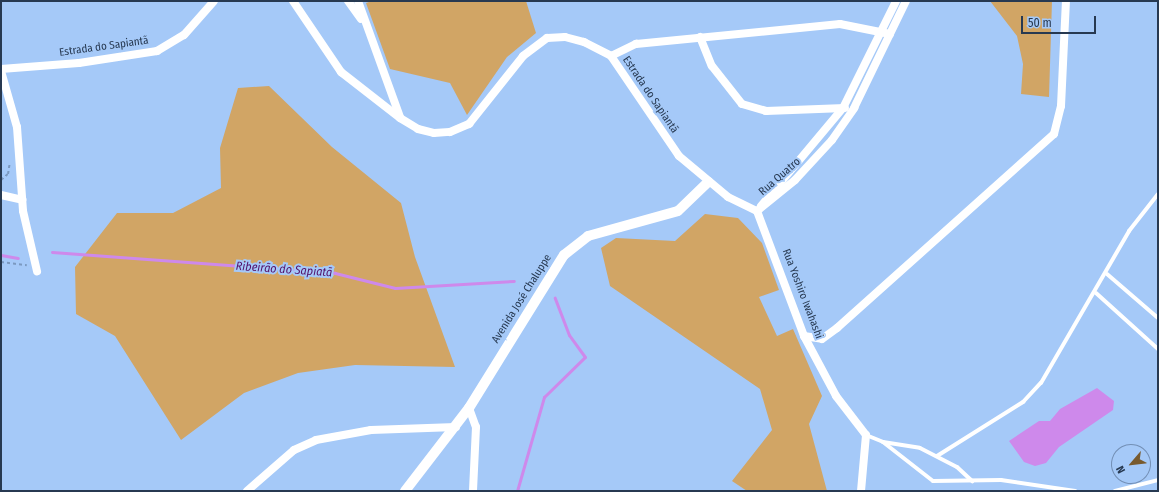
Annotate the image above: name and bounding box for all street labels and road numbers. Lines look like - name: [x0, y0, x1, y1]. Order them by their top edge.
- street label: Estrada do Sapiantã: [59, 34, 149, 60]
- street label: Estrada do Sapiantã: [619, 54, 681, 136]
- street label: Rua Quatro: [757, 155, 803, 199]
- street label: Rua Yoshiro Iwahashi: [779, 247, 825, 341]
- street label: Avenida José Chaluppe: [489, 252, 555, 346]

